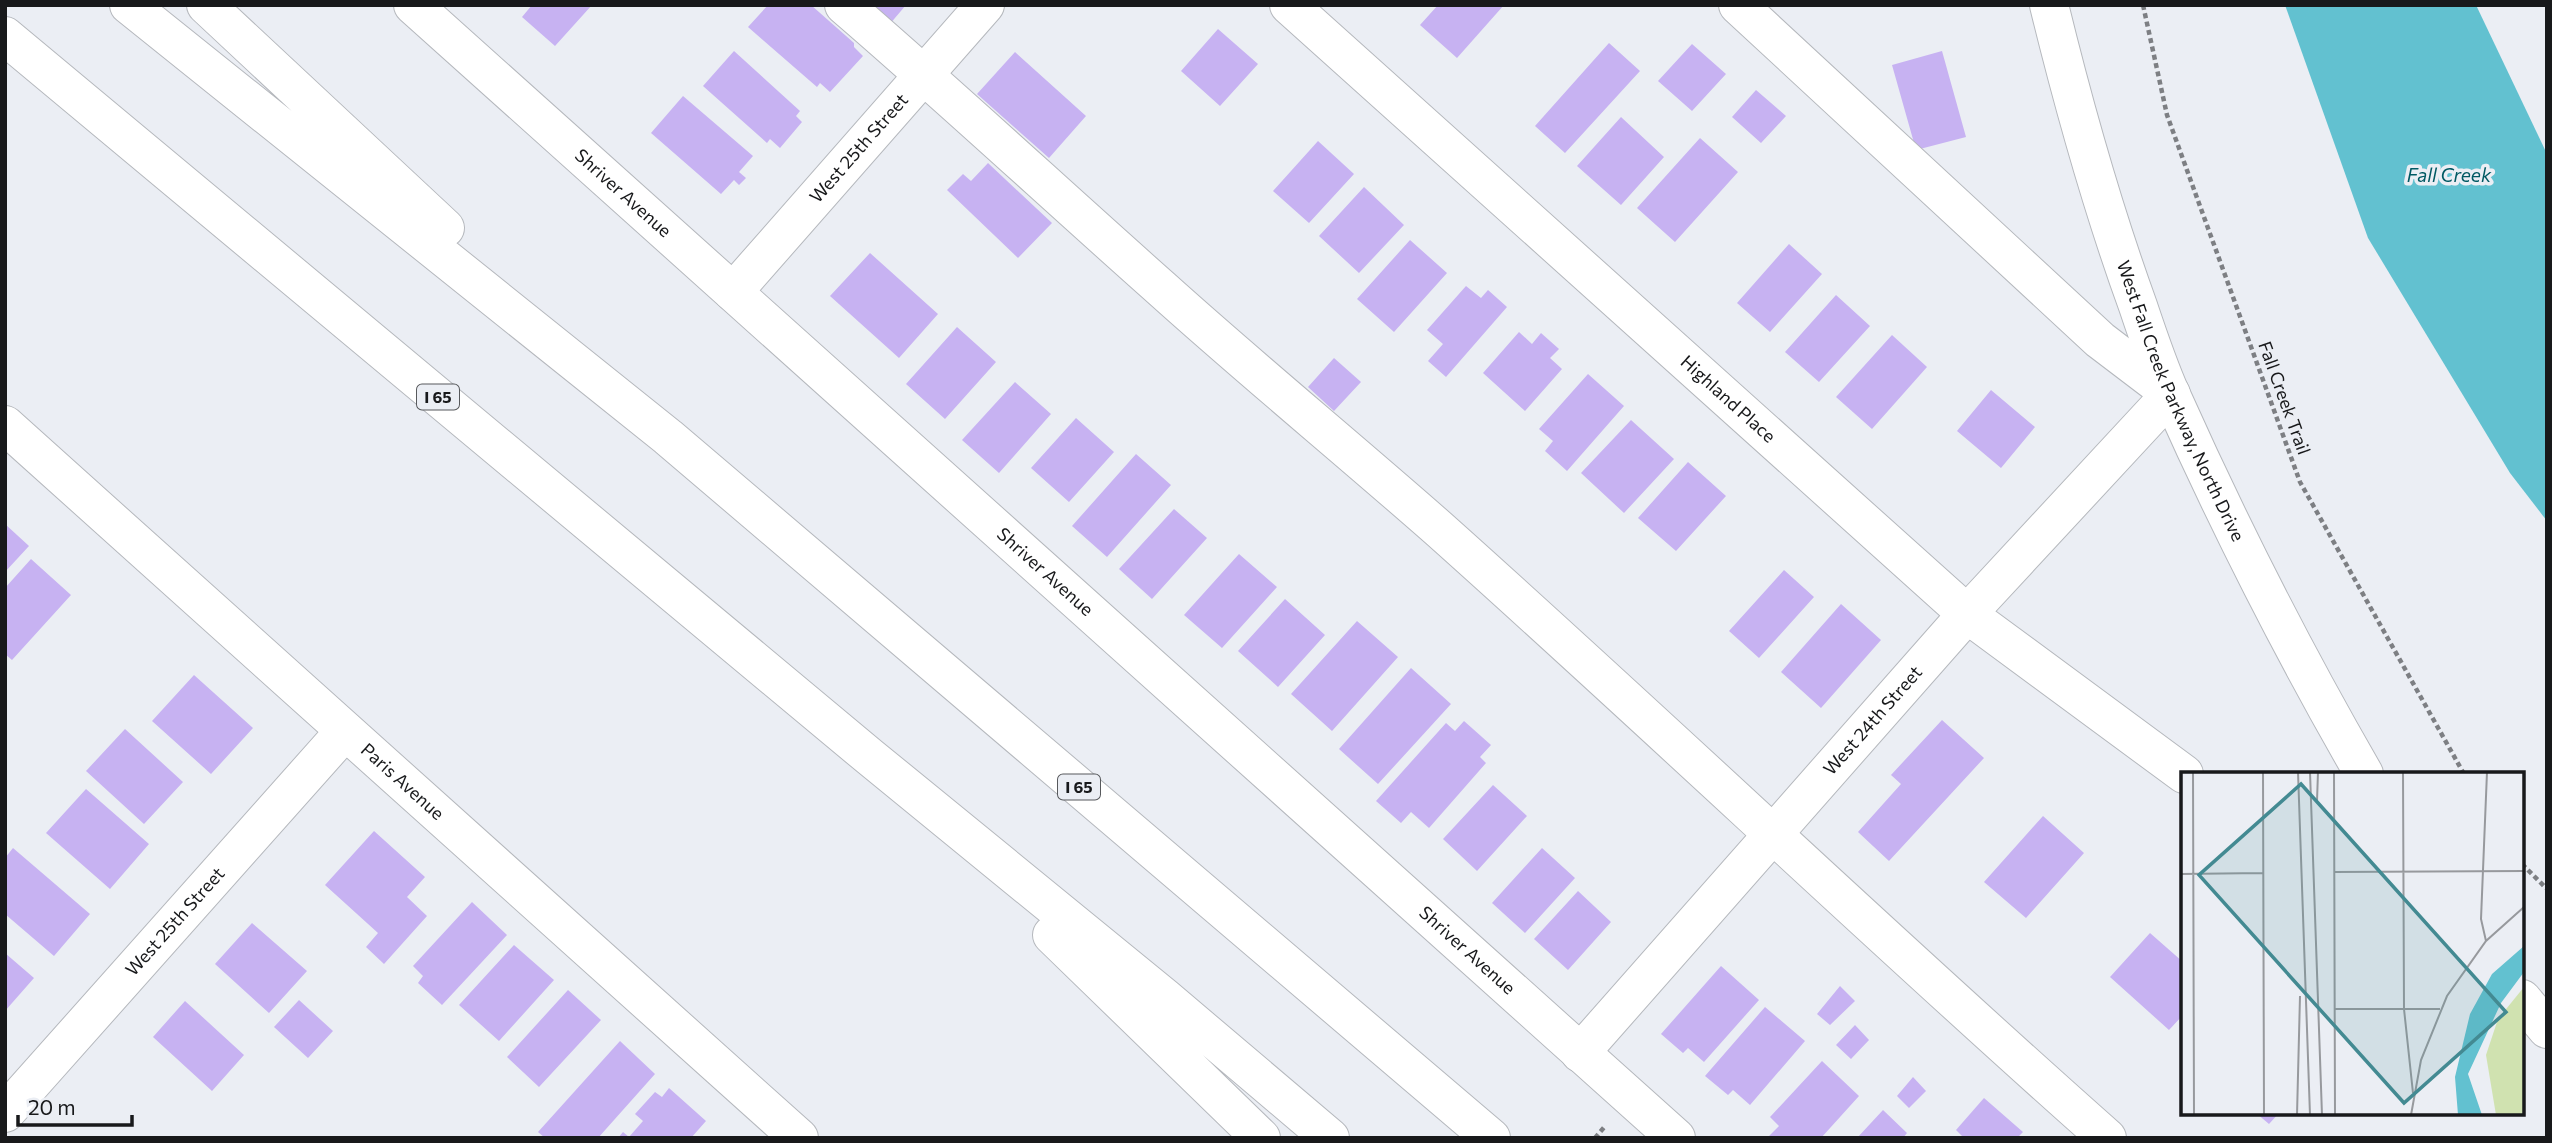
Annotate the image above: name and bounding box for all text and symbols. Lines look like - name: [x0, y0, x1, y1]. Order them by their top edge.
- street label: West 25th Street: [804, 89, 912, 207]
- street label: Shriver Avenue: [571, 144, 676, 241]
- water label: Fall Creek: [2407, 163, 2492, 186]
- street label: West Fall Creek Parkway, North Drive: [2113, 257, 2250, 545]
- street label: Fall Creek Trail: [2254, 338, 2316, 457]
- street label: Highland Place: [1677, 350, 1781, 447]
- road number: I 65: [417, 384, 459, 410]
- street label: Shriver Avenue: [993, 522, 1098, 620]
- street label: West 24th Street: [1818, 661, 1926, 779]
- street label: Paris Avenue: [357, 738, 449, 824]
- inset map: [2181, 772, 2524, 1115]
- road number: I 65: [1058, 774, 1100, 800]
- street label: West 25th Street: [120, 862, 229, 980]
- street label: Shriver Avenue: [1415, 901, 1520, 999]
- scale bar: [18, 1084, 131, 1128]
- text: 20 m: [28, 1094, 76, 1119]

